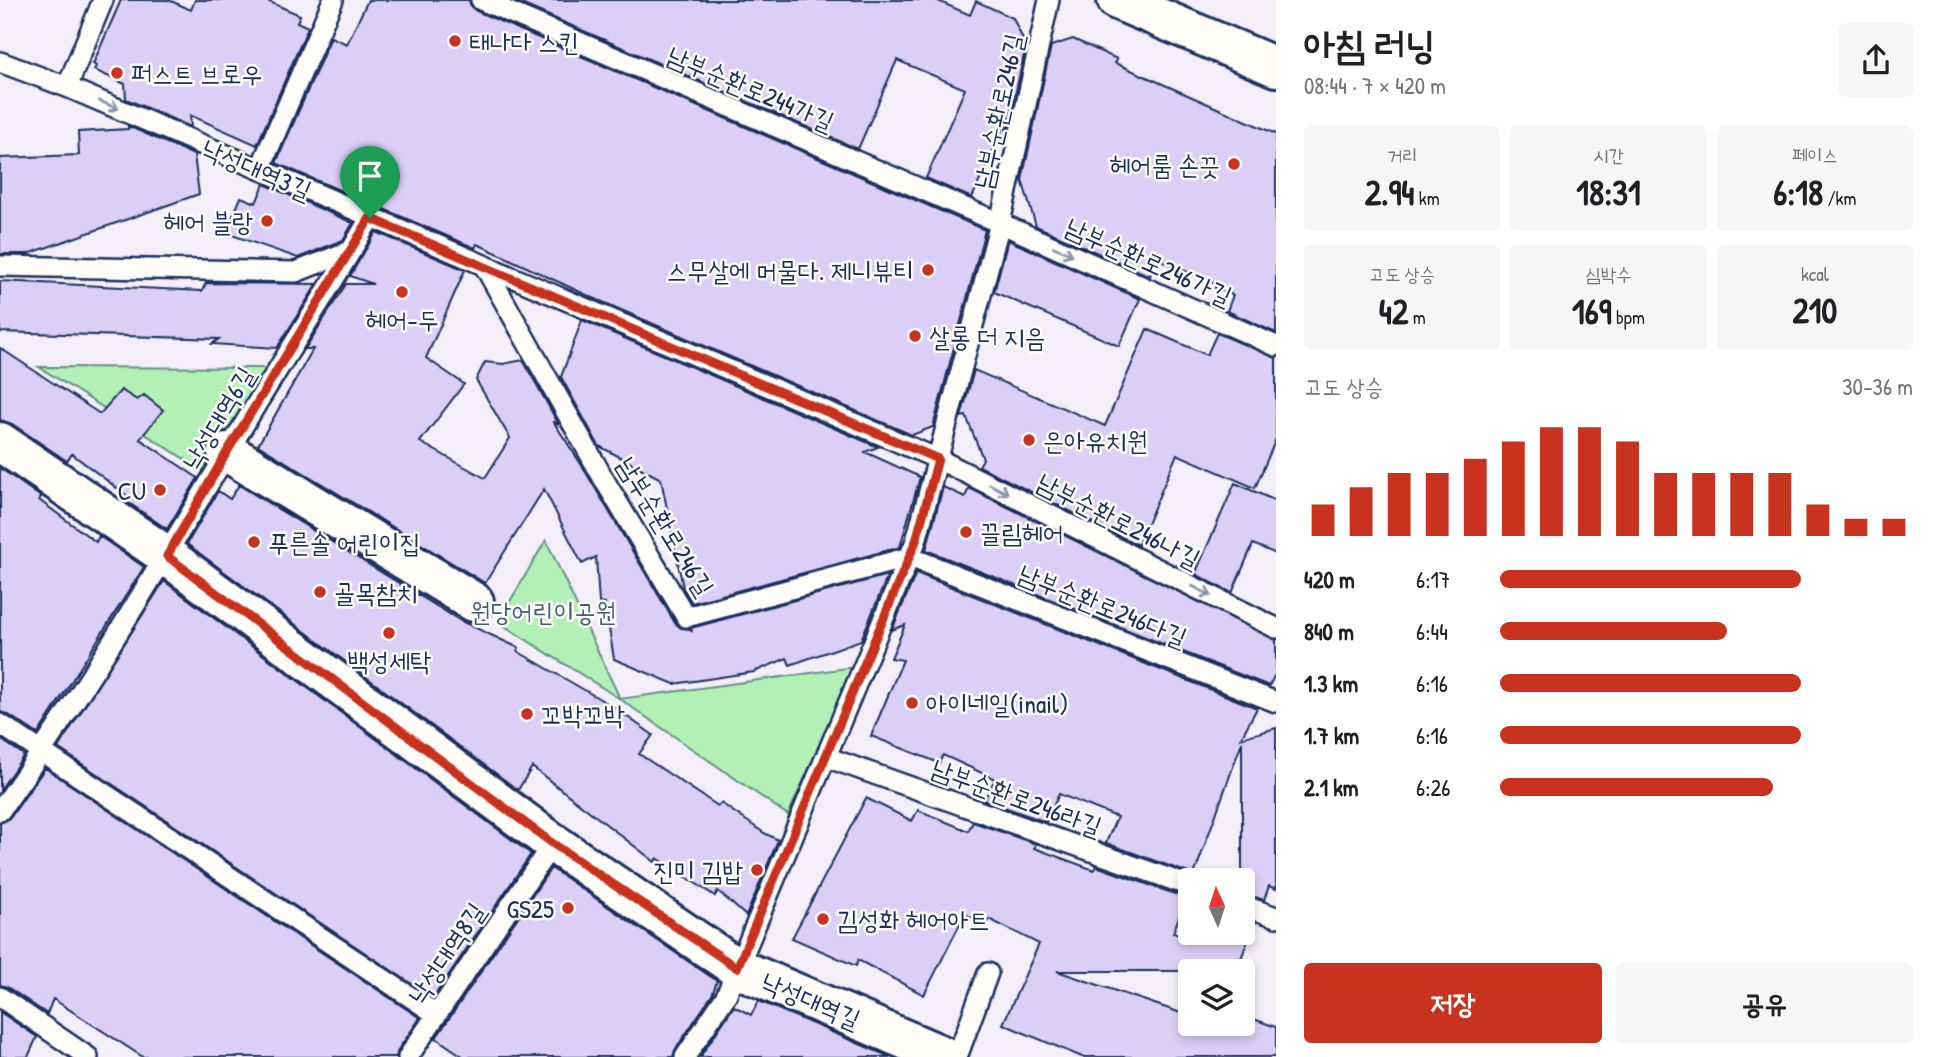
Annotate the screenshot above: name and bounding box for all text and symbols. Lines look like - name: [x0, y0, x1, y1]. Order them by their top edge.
- text: 아침 러닝: [1304, 18, 1435, 70]
- button: share: [1839, 23, 1913, 97]
- place label: 태나다 스킨: [469, 24, 580, 59]
- street label: 남부순환로246길: [964, 30, 1032, 192]
- marker: 태나다 스킨: [447, 33, 463, 49]
- street label: 남부순환로244가길: [662, 37, 840, 139]
- place label: 퍼스트 브로우: [131, 56, 263, 91]
- marker: 퍼스트 브로우: [109, 65, 125, 81]
- text: 08:44 · 7 × 420 m: [1304, 70, 1446, 101]
- one-way arrow: [98, 99, 119, 112]
- street label: 낙성대역3길: [197, 130, 317, 208]
- text: 거리: [1387, 142, 1417, 168]
- text: 시간: [1593, 142, 1624, 168]
- text: 페이스: [1792, 142, 1838, 168]
- pin: [340, 146, 400, 218]
- place label: 헤어룸 손끗: [1109, 147, 1220, 182]
- marker: 헤어룸 손끗: [1226, 156, 1242, 172]
- icon: arrive: [351, 157, 389, 195]
- text: 2.94: [1365, 169, 1414, 216]
- text: 18:31: [1576, 169, 1641, 216]
- text: 6:18: [1773, 169, 1823, 216]
- text: km: [1414, 185, 1440, 211]
- text: /km: [1823, 185, 1856, 211]
- place label: 헤어 블랑: [163, 204, 253, 239]
- street label: 남부순환로246가길: [1060, 209, 1238, 313]
- marker: 헤어 블랑: [259, 213, 275, 229]
- one-way arrow: [1051, 245, 1073, 258]
- place label: 스무살에 머물다. 제니뷰티: [666, 253, 914, 288]
- text: 고도 상승: [1369, 261, 1435, 287]
- text: 심박수: [1586, 261, 1631, 287]
- text: kcal: [1801, 261, 1829, 287]
- marker: 스무살에 머물다. 제니뷰티: [920, 262, 936, 278]
- marker: 헤어-두: [394, 284, 410, 300]
- text: 210: [1792, 287, 1837, 334]
- text: 42: [1379, 288, 1408, 335]
- text: 169: [1572, 288, 1612, 335]
- place label: 헤어-두: [365, 302, 439, 337]
- text: m: [1408, 304, 1426, 330]
- text: bpm: [1612, 304, 1645, 330]
- place label: 살롱 더 지음: [929, 319, 1046, 354]
- marker: 살롱 더 지음: [907, 328, 923, 344]
- street label: 낙성대역6길: [173, 360, 263, 476]
- text: 고도 상승: [1304, 371, 1383, 402]
- text: 30–36 m: [1842, 371, 1913, 402]
- place label: 은아유치원: [1043, 423, 1148, 458]
- marker: 은아유치원: [1021, 432, 1037, 448]
- street label: 남부순환로246길: [609, 450, 723, 602]
- street label: 남부순환로246나길: [1031, 464, 1207, 576]
- place label: CU: [117, 473, 146, 508]
- marker: CU: [152, 482, 168, 498]
- one-way arrow: [988, 483, 1009, 497]
- place label: 끌림헤어: [980, 515, 1064, 550]
- marker: 끌림헤어: [958, 524, 974, 540]
- place label: 푸른솔 어린이집: [268, 525, 420, 560]
- marker: 푸른솔 어린이집: [246, 534, 262, 550]
- street label: 남부순환로246다길: [1014, 555, 1192, 655]
- text: 420 m: [1304, 564, 1355, 595]
- text: 6:17: [1416, 564, 1450, 595]
- place label: 골목참치: [334, 575, 418, 610]
- marker: 골목참치: [312, 584, 328, 600]
- one-way arrow: [1192, 585, 1212, 599]
- park label: 원당어린이공원: [470, 594, 616, 629]
- text: 840 m: [1304, 616, 1354, 647]
- text: 6:44: [1416, 616, 1448, 647]
- marker: 백성세탁: [381, 625, 397, 641]
- place label: 백성세탁: [347, 643, 431, 678]
- text: 1.3 km: [1304, 668, 1358, 699]
- text: 6:16: [1416, 668, 1448, 699]
- place label: 아이네일(inail): [926, 686, 1068, 721]
- marker: 아이네일(inail): [904, 695, 920, 711]
- place label: 꼬박꼬박: [541, 697, 625, 732]
- marker: 꼬박꼬박: [519, 706, 535, 722]
- text: 1.7 km: [1304, 720, 1359, 751]
- text: 6:16: [1416, 720, 1448, 751]
- street label: 남부순환로246라길: [927, 750, 1107, 844]
- text: 2.1 km: [1304, 772, 1359, 803]
- text: 6:26: [1416, 772, 1450, 803]
- place label: 진미 김밥: [653, 853, 743, 888]
- marker: 진미 김밥: [749, 862, 765, 878]
- north arrow: [1178, 868, 1255, 945]
- map controls: [1178, 868, 1255, 1036]
- place label: GS25: [506, 891, 554, 926]
- street label: 낙성대역8길: [399, 895, 493, 1011]
- marker: GS25: [560, 900, 576, 916]
- place label: 김성화 헤어아트: [837, 902, 989, 937]
- marker: 김성화 헤어아트: [815, 911, 831, 927]
- button: layers: [1178, 959, 1255, 1036]
- street label: 낙성대역길: [756, 963, 866, 1037]
- button: 저장: [1304, 963, 1602, 1043]
- button: 공유: [1616, 963, 1913, 1043]

